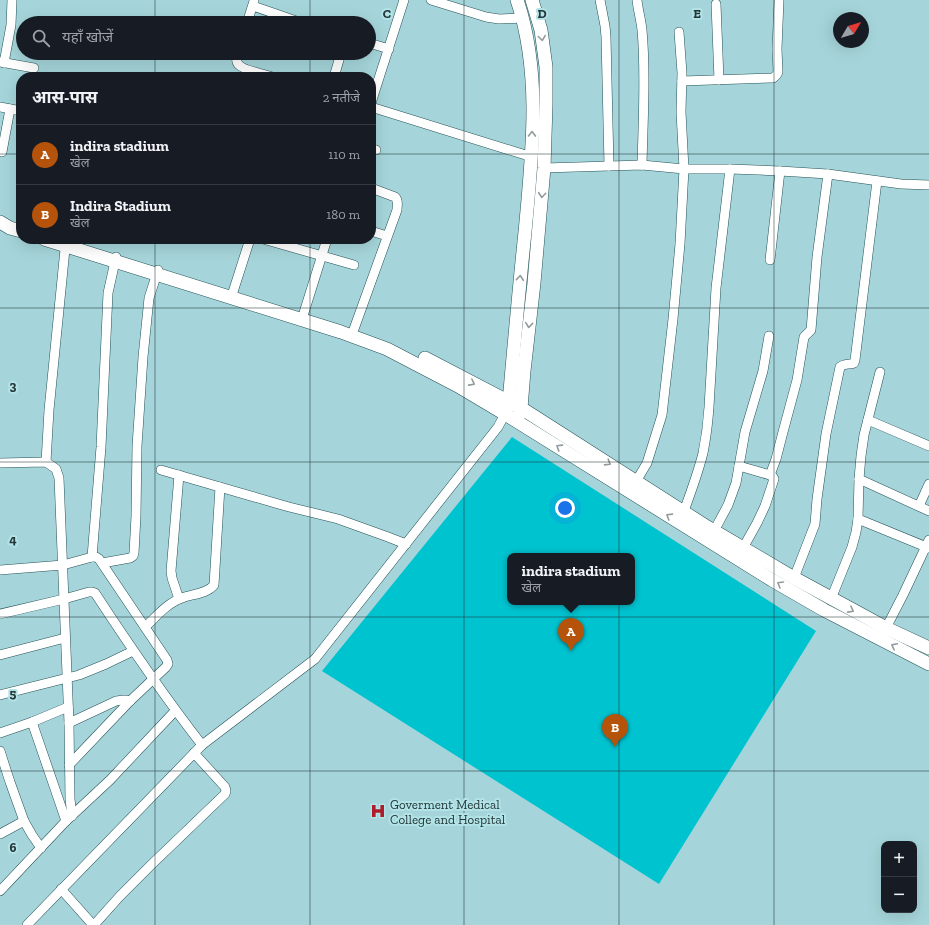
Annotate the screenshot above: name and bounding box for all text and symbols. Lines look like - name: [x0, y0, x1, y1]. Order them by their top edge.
- text: C: [383, 6, 391, 21]
- text: D: [537, 6, 547, 21]
- text: E: [693, 6, 701, 21]
- north arrow: [833, 12, 869, 48]
- search box: [16, 16, 376, 60]
- icon: search: [30, 27, 52, 49]
- text: यहाँ खोजें: [62, 28, 113, 46]
- one-way arrow: [537, 35, 546, 41]
- text: आस-पास: [32, 87, 97, 107]
- text: 2 नतीजे: [323, 90, 360, 105]
- one-way arrow: [528, 131, 536, 137]
- text: indira stadium: [70, 137, 169, 155]
- text: A: [41, 147, 49, 162]
- text: 110 m: [328, 147, 360, 162]
- text: खेल: [70, 155, 89, 170]
- one-way arrow: [537, 192, 546, 198]
- text: Indira Stadium: [70, 197, 171, 215]
- text: B: [41, 207, 49, 222]
- text: 180 m: [326, 207, 360, 222]
- text: खेल: [70, 215, 89, 230]
- one-way arrow: [516, 275, 525, 281]
- one-way arrow: [525, 322, 534, 328]
- text: 3: [10, 378, 17, 393]
- one-way arrow: [468, 378, 475, 386]
- one-way arrow: [556, 445, 563, 452]
- one-way arrow: [604, 459, 611, 466]
- your location: [555, 498, 575, 518]
- one-way arrow: [666, 514, 673, 521]
- text: 4: [9, 532, 17, 547]
- popup: [507, 553, 635, 605]
- text: indira stadium: [522, 562, 620, 580]
- text: खेल: [522, 580, 541, 595]
- one-way arrow: [777, 582, 784, 589]
- one-way arrow: [847, 605, 854, 612]
- pin: A: [558, 618, 584, 651]
- one-way arrow: [891, 643, 898, 651]
- text: 5: [10, 686, 17, 701]
- pin: B: [602, 714, 628, 747]
- place label: Goverment Medical College and Hospital: [390, 797, 506, 827]
- hospital icon: Goverment Medical College and Hospital: [369, 802, 387, 820]
- text: 6: [10, 840, 17, 855]
- map controls: [881, 841, 917, 913]
- button: +: [881, 841, 917, 877]
- button: −: [881, 877, 917, 913]

